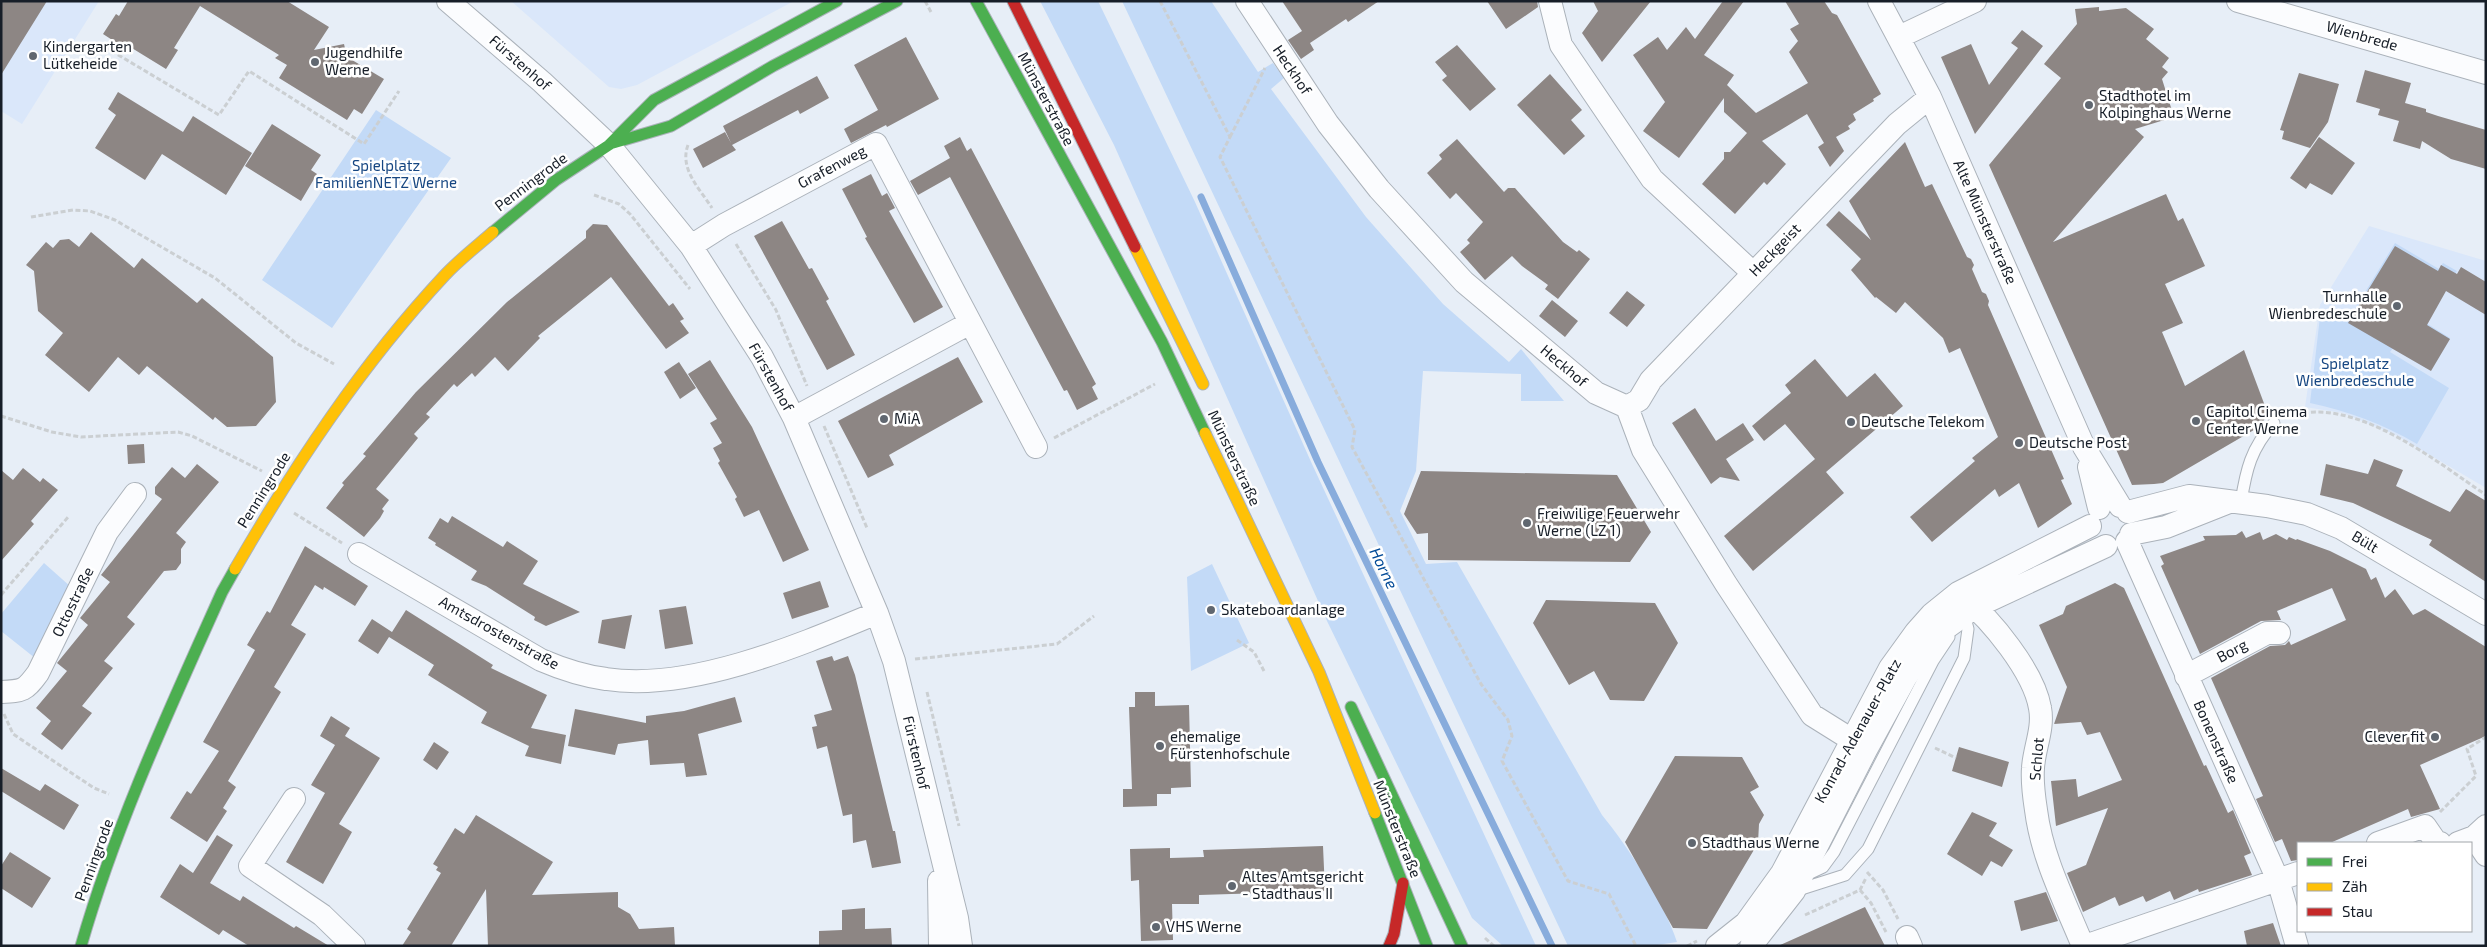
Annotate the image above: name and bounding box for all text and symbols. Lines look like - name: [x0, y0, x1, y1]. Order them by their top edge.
- street label: Wienbrede: [2324, 16, 2400, 54]
- street label: Fürstenhof: [486, 31, 555, 94]
- place label: Kindergarten Lütkeheide: [43, 37, 132, 72]
- street label: Heckhof: [1270, 41, 1316, 98]
- place label: Jugendhilfe Werne: [325, 43, 403, 78]
- street label: Münsterstraße: [1015, 49, 1079, 148]
- marker: Kindergarten Lütkeheide: [27, 50, 39, 62]
- marker: Jugendhilfe Werne: [309, 56, 321, 68]
- place label: Stadthotel im Kolpinghaus Werne: [2099, 86, 2231, 121]
- marker: Stadthotel im Kolpinghaus Werne: [2083, 99, 2095, 111]
- street label: Grafenweg: [794, 140, 869, 192]
- street label: Penningrode: [491, 148, 570, 214]
- park label: Spielplatz FamilienNETZ Werne: [315, 156, 457, 191]
- street label: Alte Münsterstraße: [1950, 157, 2021, 287]
- street label: Heckgeist: [1745, 219, 1804, 279]
- place label: Turnhalle Wienbredeschule: [2268, 287, 2387, 322]
- marker: Turnhalle Wienbredeschule: [2391, 300, 2403, 312]
- street label: Fürstenhof: [746, 339, 798, 414]
- street label: Heckhof: [1537, 340, 1592, 390]
- park label: Spielplatz Wienbredeschule: [2296, 354, 2414, 389]
- place label: Capitol Cinema Center Werne: [2206, 402, 2307, 437]
- street label: Münsterstraße: [1205, 407, 1265, 508]
- place label: MiA: [894, 409, 921, 427]
- place label: Deutsche Telekom: [1861, 412, 1985, 430]
- marker: MiA: [878, 413, 890, 425]
- marker: Capitol Cinema Center Werne: [2190, 415, 2202, 427]
- marker: Deutsche Telekom: [1845, 416, 1857, 428]
- place label: Deutsche Post: [2029, 433, 2127, 451]
- marker: Deutsche Post: [2013, 437, 2025, 449]
- street label: Penningrode: [233, 448, 294, 531]
- place label: Freiwilige Feuerwehr Werne (LZ 1): [1537, 504, 1680, 539]
- marker: Freiwilige Feuerwehr Werne (LZ 1): [1521, 517, 1533, 529]
- street label: Bült: [2349, 526, 2382, 556]
- water label: Horne: [1366, 544, 1403, 592]
- street label: Ottostraße: [47, 564, 97, 640]
- street label: Amtsdrostenstraße: [436, 592, 563, 673]
- place label: Skateboardanlage: [1221, 600, 1345, 618]
- marker: Skateboardanlage: [1205, 604, 1217, 616]
- street label: Borg: [2213, 634, 2250, 666]
- street label: Konrad-Adenauer-Platz: [1810, 655, 1904, 806]
- street label: Bonenstraße: [2191, 697, 2243, 786]
- street label: Fürstenhof: [900, 714, 934, 792]
- place label: ehemalige Fürstenhofschule: [1170, 727, 1290, 762]
- place label: Clever fit: [2364, 727, 2425, 745]
- marker: Clever fit: [2429, 731, 2441, 743]
- street label: Schlot: [2025, 736, 2047, 781]
- marker: ehemalige Fürstenhofschule: [1154, 740, 1166, 752]
- street label: Münsterstraße: [1370, 777, 1426, 880]
- street label: Penningrode: [70, 816, 116, 903]
- place label: Stadthaus Werne: [1702, 833, 1820, 851]
- marker: Stadthaus Werne: [1686, 837, 1698, 849]
- legend: [2297, 842, 2472, 932]
- text: Frei: [2342, 852, 2367, 870]
- place label: Altes Amtsgericht - Stadthaus II: [1242, 867, 1364, 902]
- text: Zäh: [2342, 877, 2367, 895]
- marker: Altes Amtsgericht - Stadthaus II: [1226, 880, 1238, 892]
- text: Stau: [2342, 902, 2373, 920]
- place label: VHS Werne: [1166, 917, 1242, 935]
- marker: VHS Werne: [1150, 921, 1162, 933]

